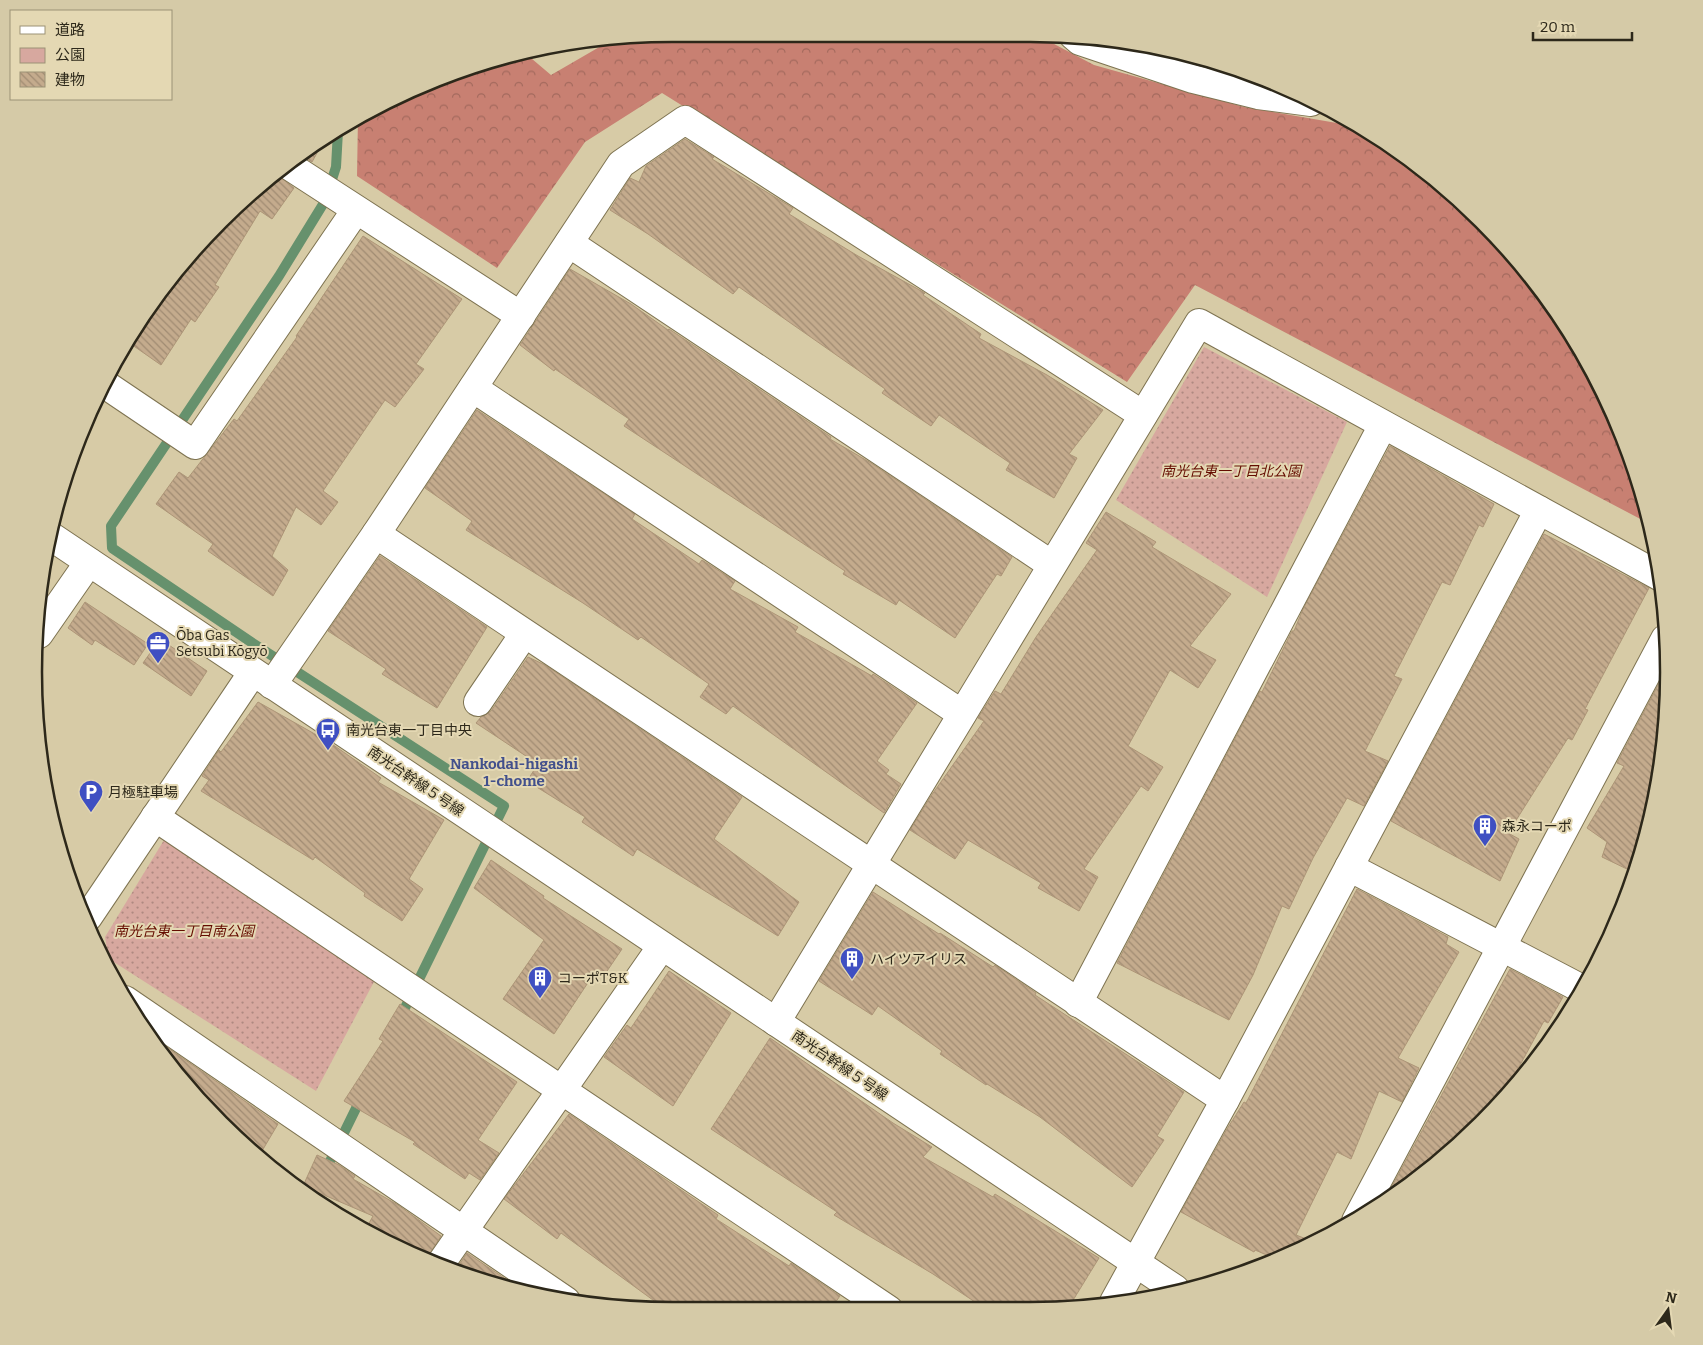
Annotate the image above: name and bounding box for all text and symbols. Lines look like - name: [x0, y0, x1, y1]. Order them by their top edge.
- legend: [10, 10, 172, 100]
- scale bar: [1533, 10, 1632, 42]
- text: 20 m: [1540, 18, 1576, 36]
- text: 道路: [55, 21, 85, 39]
- text: 公園: [55, 46, 85, 64]
- text: 建物: [55, 71, 85, 89]
- park label: 南光台東一丁目北公園: [1161, 463, 1303, 480]
- place label: Ōba Gas Setsubi Kōgyō: [176, 627, 267, 660]
- office icon: Ōba Gas Setsubi Kōgyō: [145, 630, 171, 664]
- bus stop icon: 南光台東一丁目中央: [315, 717, 341, 751]
- place label: 南光台東一丁目中央: [346, 722, 472, 739]
- street label: 南光台幹線５号線: [365, 743, 467, 820]
- district label: Nankodai-higashi 1-chome: [450, 755, 578, 790]
- parking icon: 月極駐車場: [78, 779, 104, 813]
- place label: 月極駐車場: [108, 784, 178, 801]
- building icon: 森永コーポ: [1472, 813, 1498, 847]
- place label: 森永コーポ: [1502, 818, 1572, 835]
- park label: 南光台東一丁目南公園: [114, 923, 256, 940]
- building icon: ハイツアイリス: [839, 946, 865, 980]
- place label: ハイツアイリス: [870, 951, 967, 968]
- building icon: コーポT&K: [527, 965, 553, 999]
- place label: コーポT&K: [558, 970, 628, 987]
- street label: 南光台幹線５号線: [789, 1027, 891, 1104]
- north arrow: [1643, 1285, 1693, 1335]
- text: N: [1664, 1288, 1679, 1307]

